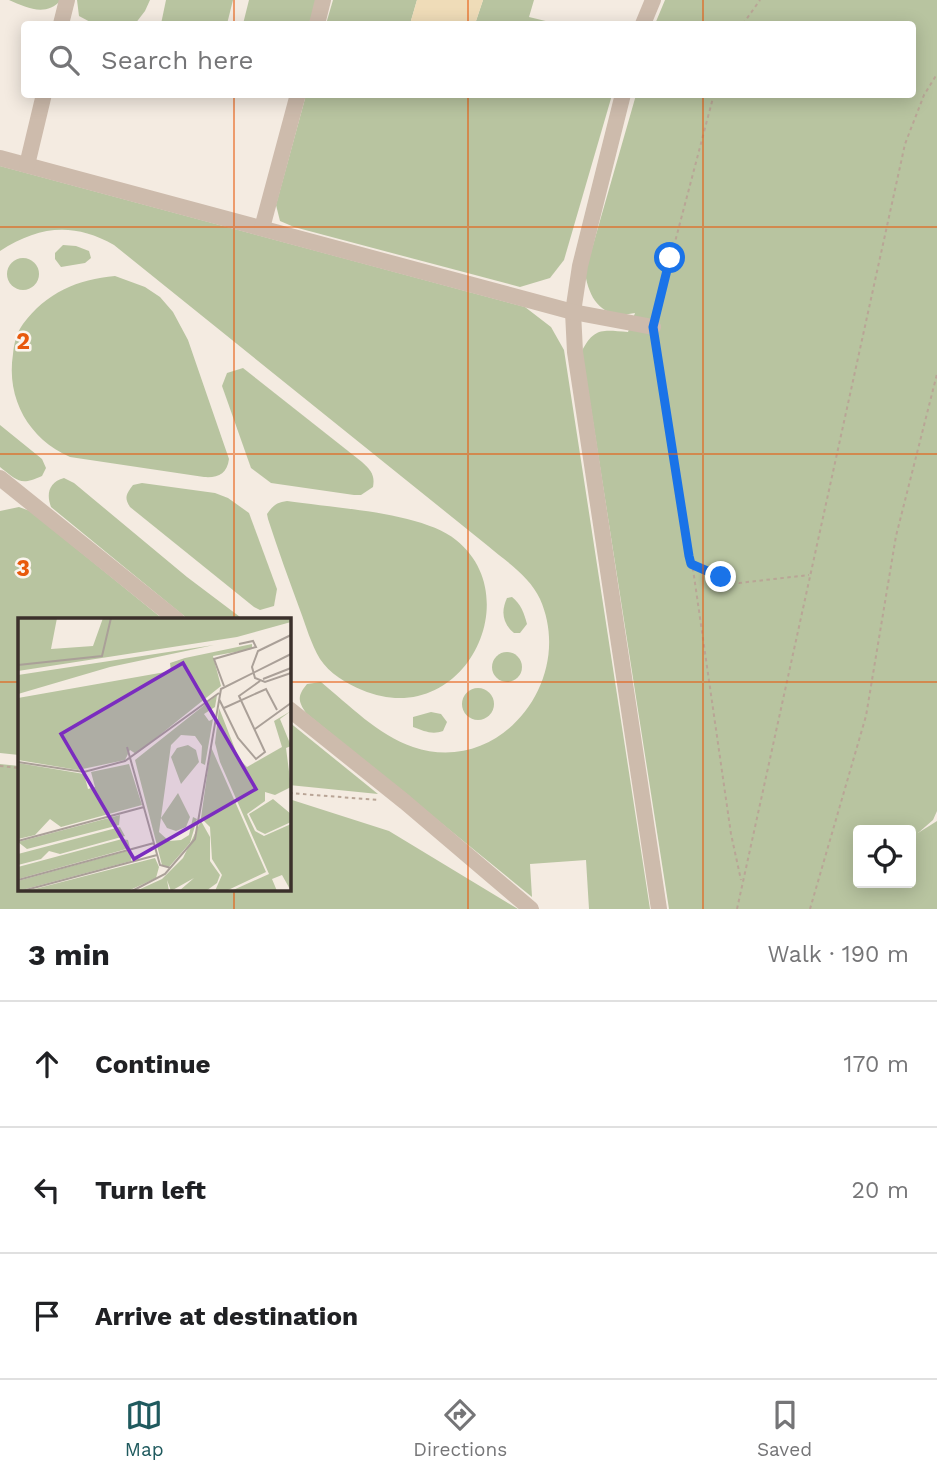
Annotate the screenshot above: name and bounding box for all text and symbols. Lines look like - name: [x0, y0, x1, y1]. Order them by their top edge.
- search box: [21, 21, 916, 98]
- icon: search: [45, 41, 83, 79]
- text: Search here: [101, 45, 253, 75]
- route start: [654, 242, 685, 273]
- text: 2: [16, 328, 30, 355]
- text: 3: [16, 555, 30, 582]
- route end: [705, 561, 736, 592]
- inset map: [18, 618, 290, 892]
- map controls: [853, 825, 916, 888]
- button: locate: [853, 825, 916, 888]
- text: 3 min: [28, 937, 110, 972]
- text: Walk · 190 m: [768, 941, 909, 968]
- icon: ahead: [28, 1045, 66, 1083]
- text: Continue: [95, 1049, 211, 1079]
- text: 170 m: [844, 1051, 909, 1078]
- icon: left: [28, 1171, 66, 1209]
- text: Turn left: [95, 1175, 206, 1205]
- text: 20 m: [852, 1177, 909, 1204]
- icon: arrive: [28, 1297, 66, 1335]
- text: Arrive at destination: [95, 1301, 358, 1331]
- tab: Map: [125, 1396, 164, 1461]
- tab: Directions: [413, 1396, 507, 1461]
- tab: Saved: [757, 1396, 812, 1461]

